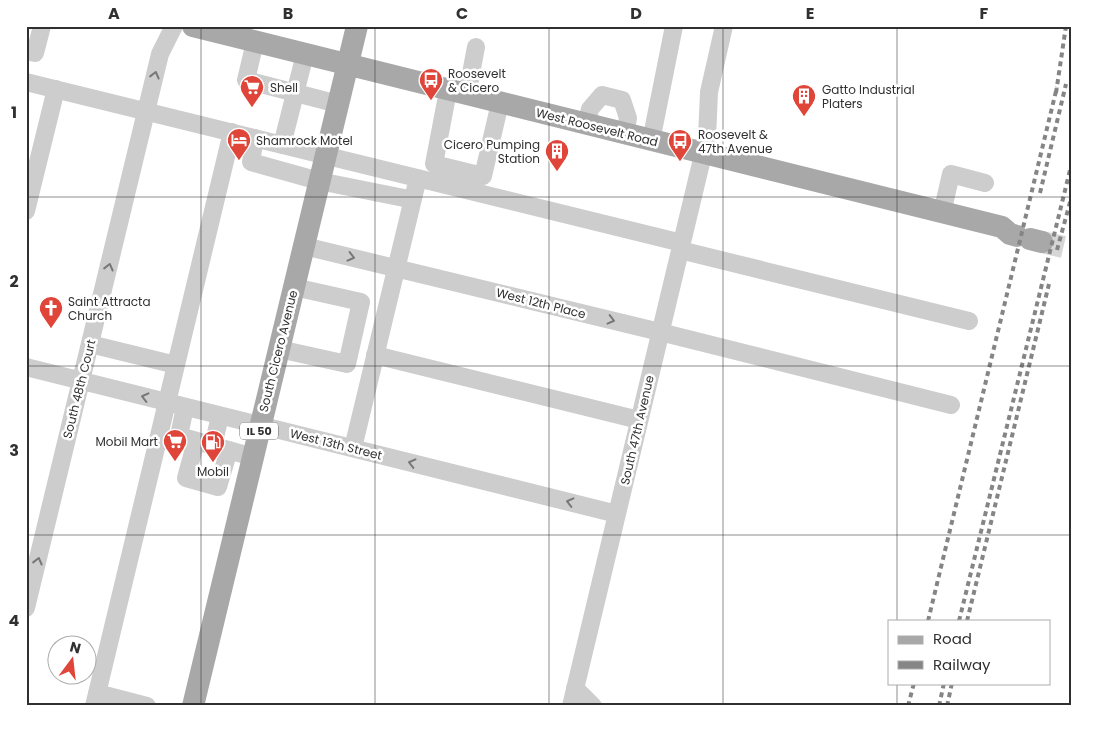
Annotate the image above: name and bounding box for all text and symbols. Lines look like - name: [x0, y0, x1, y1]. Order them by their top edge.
- text: A: [108, 2, 120, 25]
- text: B: [283, 2, 293, 25]
- text: C: [456, 2, 468, 25]
- text: D: [630, 2, 642, 25]
- text: E: [806, 2, 814, 25]
- text: F: [980, 2, 989, 25]
- place label: Roosevelt & Cicero: [448, 65, 506, 96]
- bus stop icon: Roosevelt & Cicero: [418, 67, 444, 101]
- one-way arrow: [149, 71, 160, 80]
- supermarket icon: Shell: [239, 74, 265, 108]
- place label: Shell: [270, 79, 298, 96]
- place label: Gatto Industrial Platers: [822, 81, 915, 112]
- building icon: Gatto Industrial Platers: [791, 83, 817, 117]
- text: 1: [11, 101, 17, 124]
- street label: West Roosevelt Road: [534, 104, 660, 150]
- place label: Roosevelt & 47th Avenue: [698, 126, 772, 157]
- hotel icon: Shamrock Motel: [226, 127, 252, 161]
- bus stop icon: Roosevelt & 47th Avenue: [667, 128, 693, 162]
- place label: Shamrock Motel: [256, 132, 353, 149]
- place label: Cicero Pumping Station: [444, 136, 540, 167]
- building icon: Cicero Pumping Station: [544, 138, 570, 172]
- one-way arrow: [347, 251, 356, 262]
- one-way arrow: [103, 263, 114, 272]
- text: 2: [9, 270, 19, 293]
- street label: West 12th Place: [494, 284, 588, 322]
- street label: South Cicero Avenue: [255, 288, 301, 414]
- place label: Saint Attracta Church: [68, 293, 151, 324]
- church icon: Saint Attracta Church: [38, 295, 64, 329]
- one-way arrow: [607, 314, 616, 325]
- street label: South 48th Court: [58, 338, 100, 440]
- street label: South 47th Avenue: [616, 373, 658, 487]
- one-way arrow: [141, 392, 150, 403]
- road number: IL 50: [240, 422, 278, 440]
- street label: West 13th Street: [288, 424, 384, 464]
- supermarket icon: Mobil Mart: [162, 428, 188, 462]
- fuel station icon: Mobil: [200, 429, 226, 463]
- place label: Mobil Mart: [95, 433, 158, 450]
- text: 3: [9, 439, 19, 462]
- one-way arrow: [407, 458, 416, 469]
- place label: Mobil: [197, 463, 229, 480]
- one-way arrow: [565, 497, 574, 508]
- one-way arrow: [32, 557, 43, 566]
- text: 4: [9, 609, 20, 632]
- legend: [888, 620, 1050, 684]
- text: Road: [933, 628, 972, 649]
- north arrow: [48, 634, 98, 684]
- text: N: [68, 636, 83, 658]
- text: Railway: [933, 654, 991, 675]

